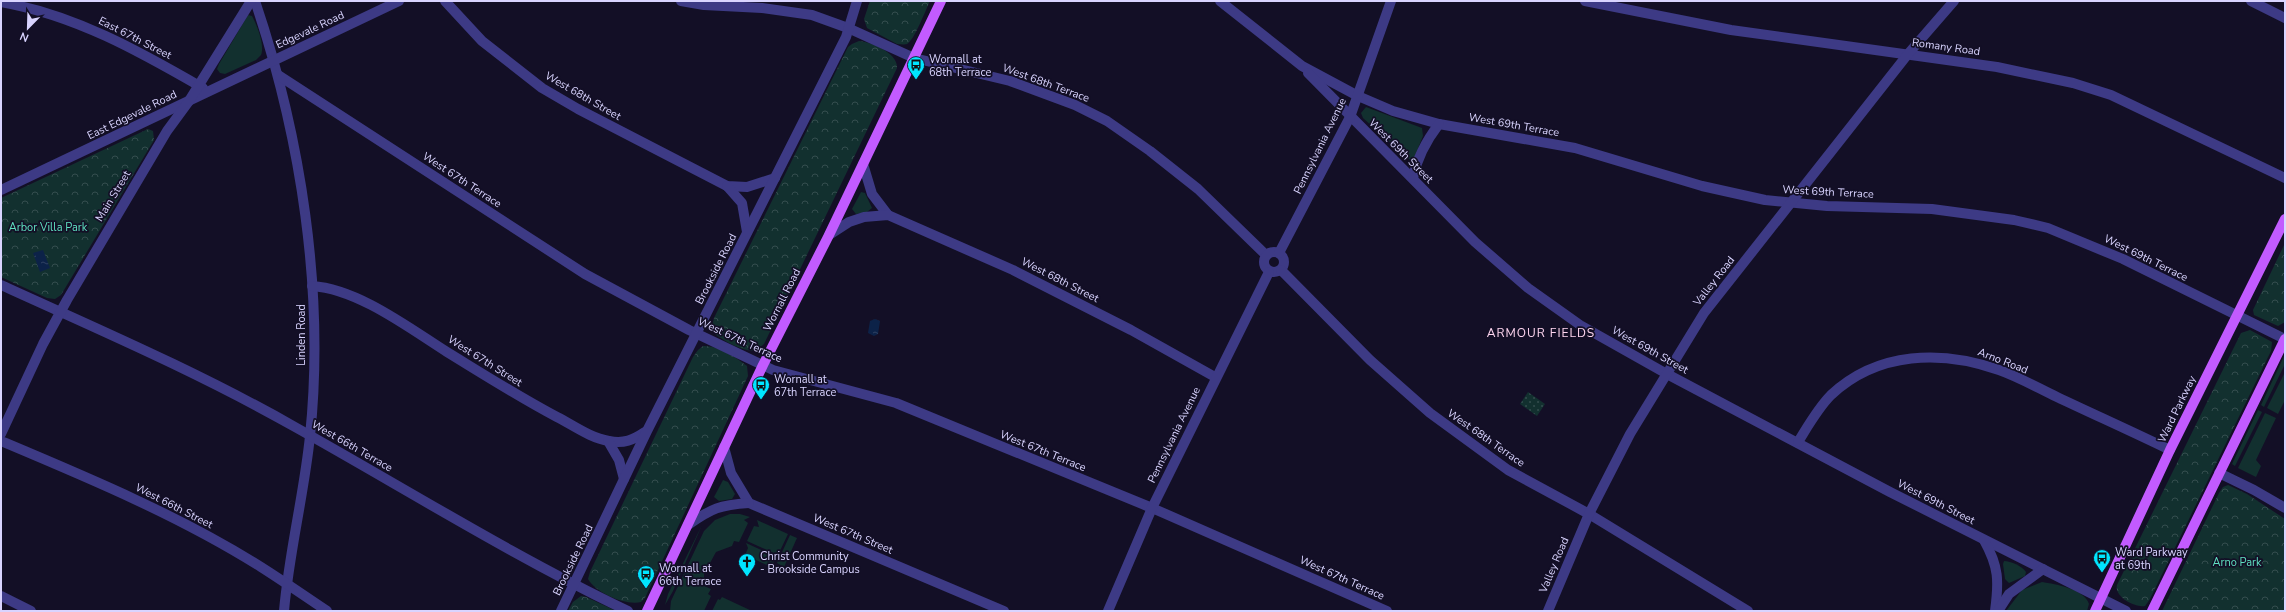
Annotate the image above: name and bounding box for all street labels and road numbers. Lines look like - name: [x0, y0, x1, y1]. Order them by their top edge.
- street label: Edgevale Road: [273, 8, 347, 52]
- street label: East 67th Street: [96, 13, 174, 63]
- street label: Romany Road: [1911, 35, 1981, 59]
- street label: West 68th Terrace: [1000, 60, 1092, 106]
- street label: West 68th Street: [542, 68, 624, 124]
- street label: East Edgevale Road: [85, 87, 179, 143]
- street label: Pennsylvania Avenue: [1290, 95, 1350, 197]
- street label: West 69th Terrace: [1468, 110, 1560, 140]
- street label: West 69th Street: [1366, 116, 1437, 187]
- street label: West 67th Terrace: [420, 149, 505, 211]
- street label: Main Street: [92, 168, 134, 224]
- street label: West 69th Terrace: [1782, 182, 1874, 202]
- street label: Brookside Road: [692, 231, 740, 307]
- street label: West 69th Terrace: [2102, 231, 2191, 285]
- street label: Valley Road: [1689, 253, 1738, 310]
- street label: West 68th Street: [1019, 254, 1102, 306]
- street label: Wornall Road: [760, 266, 804, 334]
- street label: Linden Road: [294, 304, 309, 366]
- street label: West 67th Terrace: [695, 314, 785, 366]
- street label: West 69th Street: [1609, 323, 1691, 377]
- street label: West 67th Street: [445, 332, 525, 390]
- street label: Arno Road: [1976, 345, 2030, 377]
- street label: Ward Parkway: [2154, 373, 2200, 445]
- street label: Pennsylvania Avenue: [1144, 384, 1204, 486]
- street label: West 68th Terrace: [1444, 406, 1528, 470]
- street label: West 66th Terrace: [309, 417, 395, 475]
- street label: West 67th Terrace: [998, 427, 1088, 475]
- street label: West 69th Street: [1895, 476, 1978, 528]
- street label: West 66th Street: [133, 480, 216, 532]
- street label: West 67th Street: [811, 510, 895, 558]
- street label: Brookside Road: [549, 522, 597, 598]
- street label: Valley Road: [1535, 535, 1572, 596]
- street label: West 67th Terrace: [1297, 553, 1387, 604]

